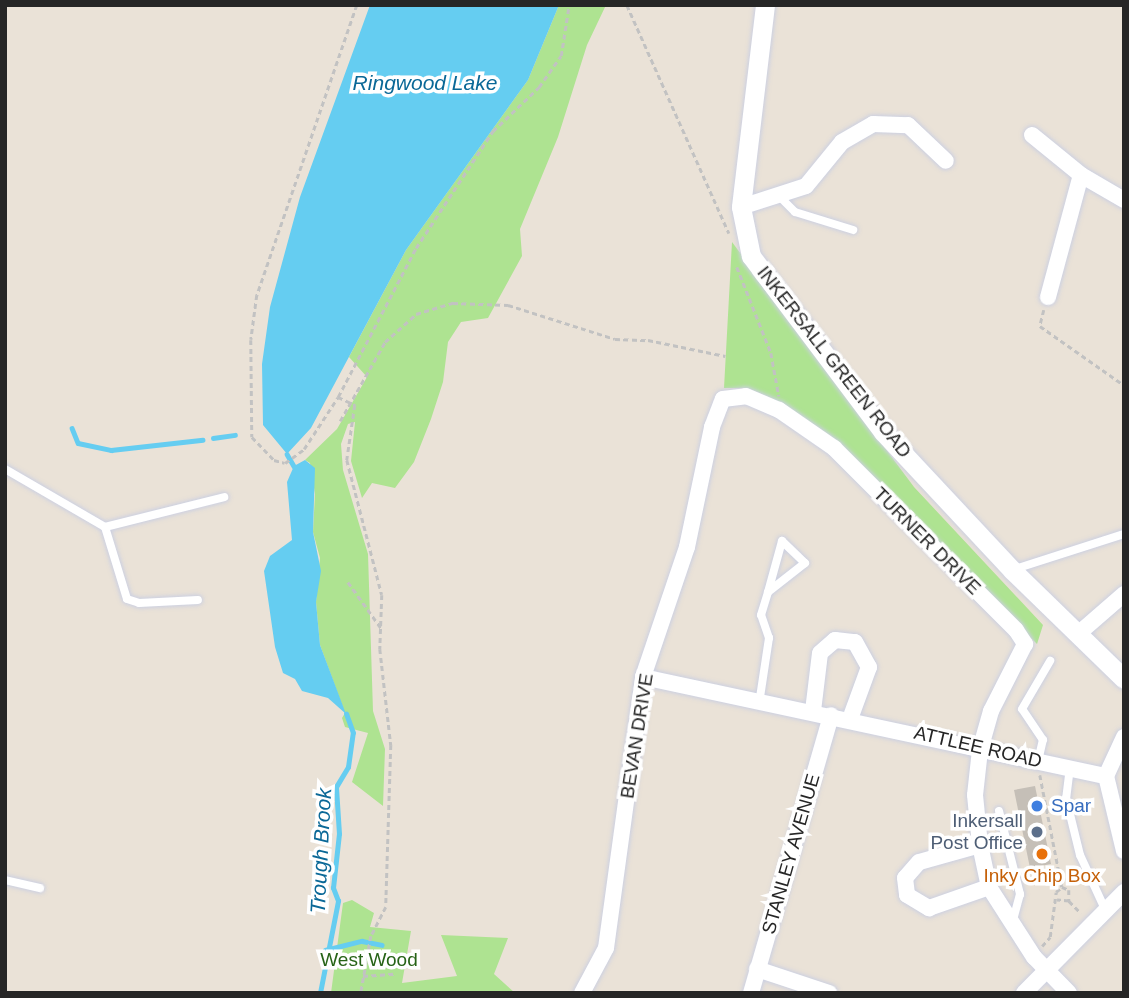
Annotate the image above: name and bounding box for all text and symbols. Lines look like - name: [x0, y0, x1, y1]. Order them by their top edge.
- water label: Ringwood Lake: [353, 70, 497, 96]
- street label: INKERSALL GREEN ROAD: [752, 261, 916, 463]
- street label: TURNER DRIVE: [869, 483, 985, 599]
- street label: BEVAN DRIVE: [616, 672, 658, 800]
- street label: ATTLEE ROAD: [912, 721, 1044, 773]
- street label: STANLEY AVENUE: [757, 771, 825, 937]
- water label: Trough Brook: [305, 788, 337, 914]
- place label: Spar: [1051, 795, 1091, 817]
- marker: Spar: [1029, 798, 1045, 814]
- place label: Inkersall Post Office: [930, 810, 1023, 854]
- marker: Inkersall Post Office: [1029, 824, 1045, 840]
- marker: Inky Chip Box: [1034, 846, 1050, 862]
- place label: Inky Chip Box: [983, 865, 1101, 887]
- park label: West Wood: [320, 949, 418, 971]

